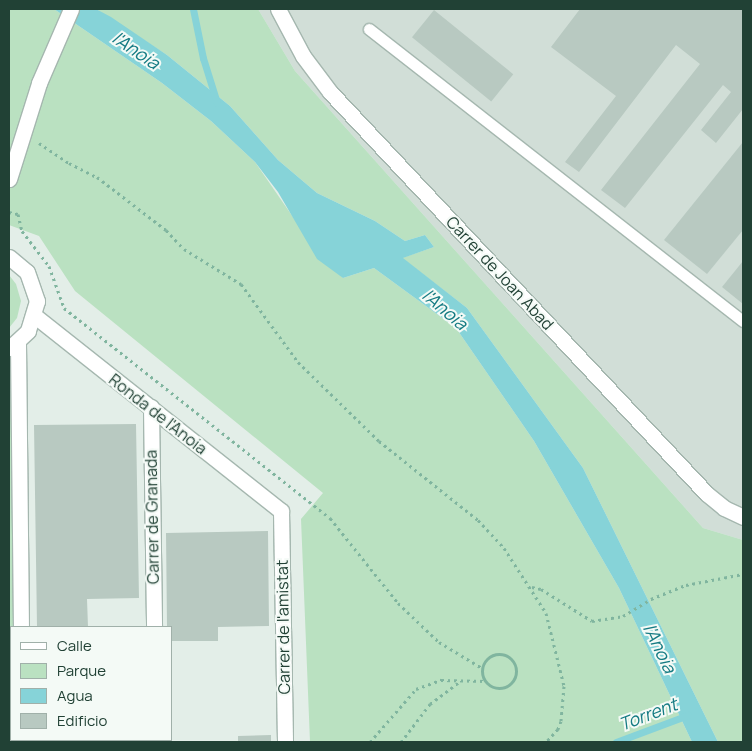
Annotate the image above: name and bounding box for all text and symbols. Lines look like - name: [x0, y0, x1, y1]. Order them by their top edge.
- water label: l'Anoia: [108, 26, 164, 74]
- street label: Carrer de Joan Abad: [442, 212, 558, 334]
- water label: l'Anoia: [418, 284, 472, 334]
- street label: Ronda de l'Anoia: [105, 370, 211, 458]
- street label: Carrer de Granada: [141, 450, 163, 584]
- street label: Carrer de l'amistat: [272, 560, 294, 694]
- water label: l'Anoia: [639, 620, 681, 676]
- legend: [10, 626, 172, 741]
- text: Calle: [57, 635, 92, 656]
- text: Parque: [57, 660, 106, 681]
- text: Agua: [57, 685, 93, 706]
- water label: Torrent: [616, 693, 680, 735]
- text: Edificio: [57, 710, 107, 731]

